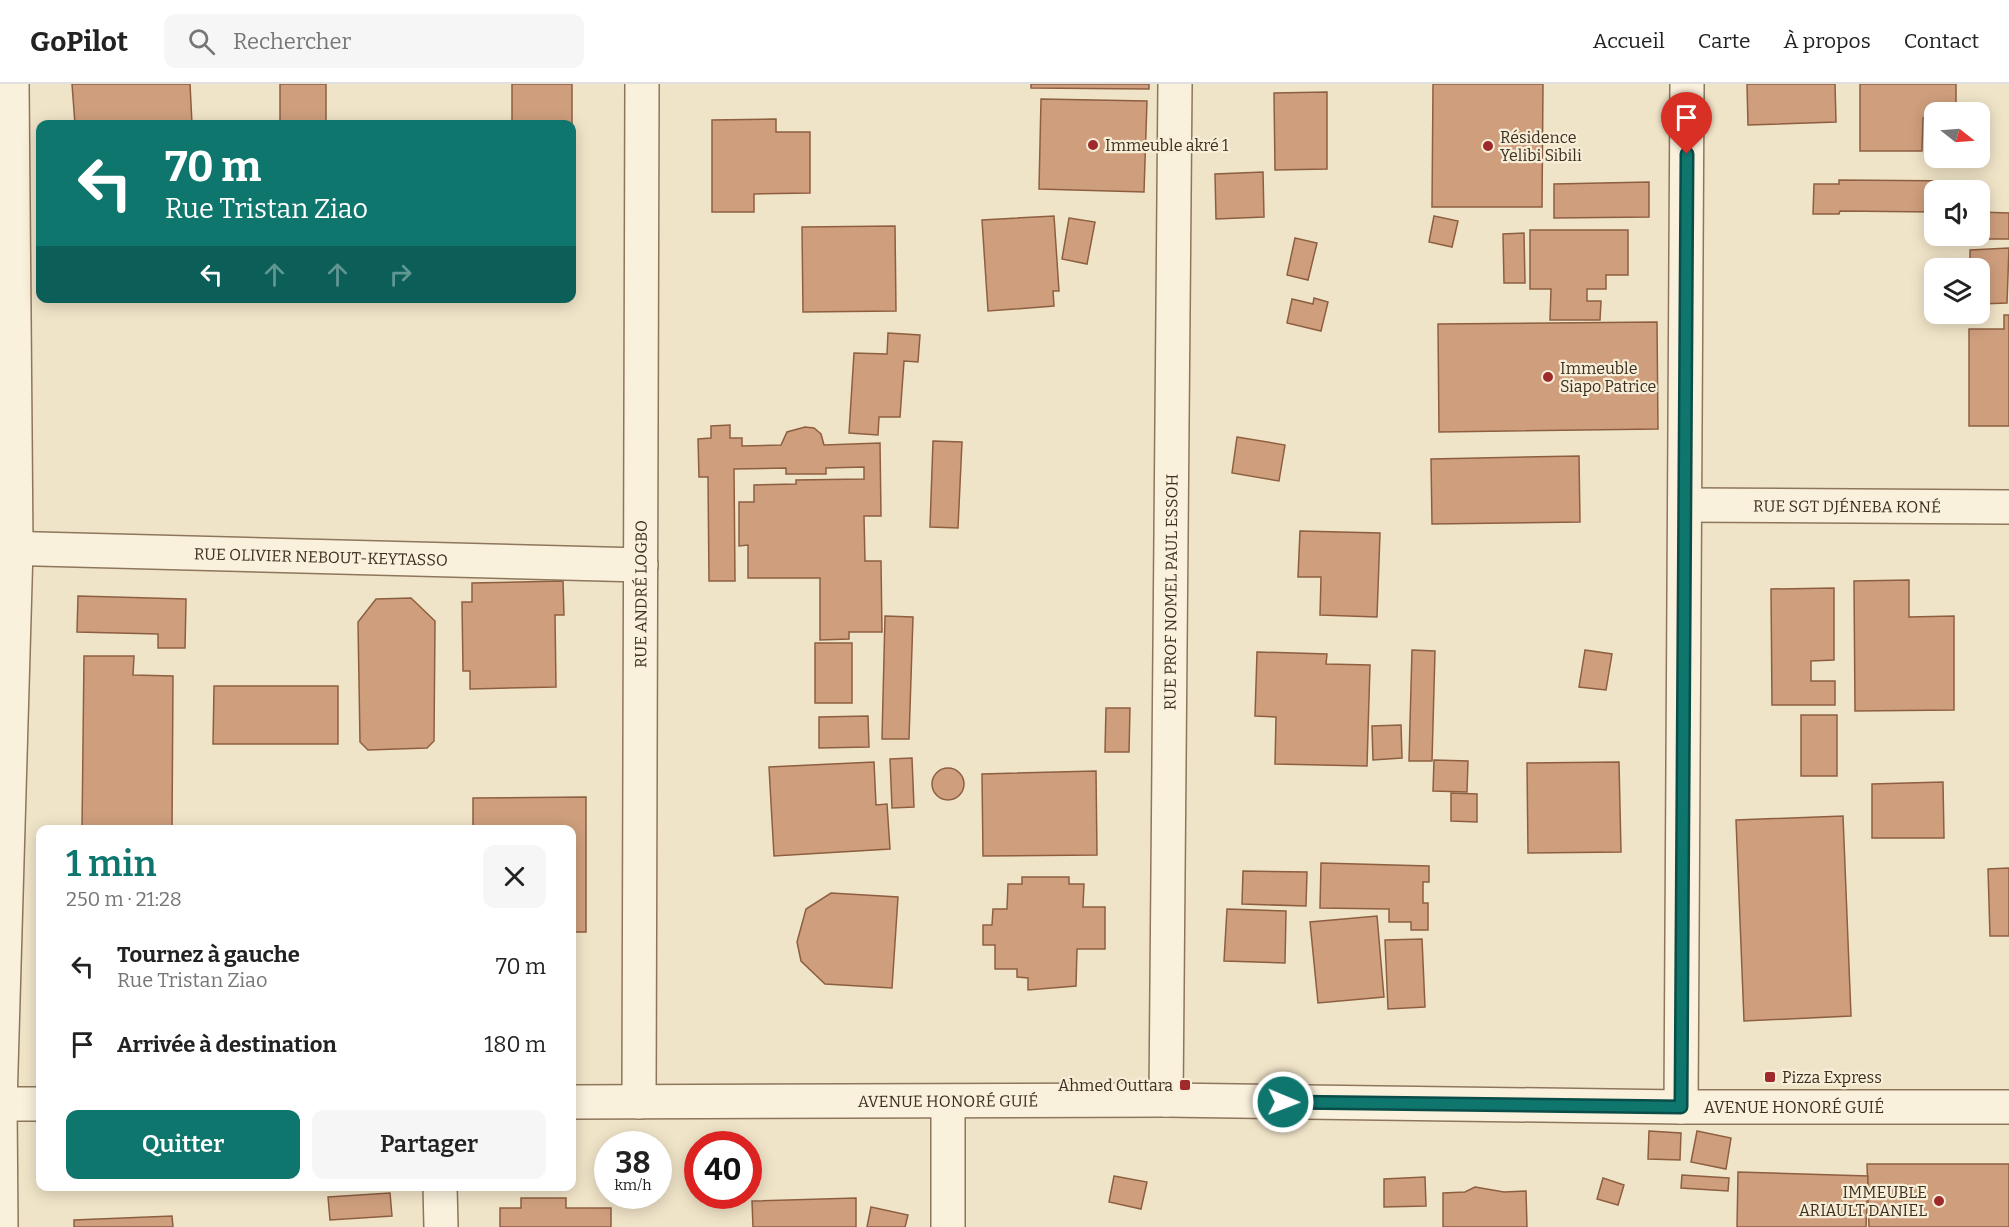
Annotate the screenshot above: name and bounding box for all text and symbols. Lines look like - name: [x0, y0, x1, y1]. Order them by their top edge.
- search box: [164, 14, 584, 68]
- text: GoPilot: [30, 25, 128, 58]
- icon: search: [185, 25, 218, 58]
- text: Rechercher: [233, 28, 351, 55]
- text: Accueil: [1593, 28, 1665, 54]
- text: Carte: [1698, 28, 1751, 54]
- text: À propos: [1784, 28, 1871, 54]
- text: Contact: [1904, 28, 1979, 54]
- pin: [1661, 92, 1712, 154]
- icon: arrive: [1670, 101, 1703, 134]
- north arrow: [1924, 102, 1990, 168]
- map controls: [1924, 102, 1990, 324]
- place label: Résidence Yelibi Sibili: [1500, 128, 1582, 165]
- place label: Immeuble akré 1: [1105, 136, 1229, 155]
- marker: Immeuble akré 1: [1086, 138, 1100, 152]
- marker: Résidence Yelibi Sibili: [1481, 139, 1495, 153]
- text: 70 m: [165, 142, 261, 192]
- icon: left: [66, 144, 144, 222]
- button: sound: [1924, 180, 1990, 246]
- text: Rue Tristan Ziao: [165, 193, 368, 225]
- icon: left: [195, 258, 228, 291]
- icon: ahead: [258, 258, 291, 291]
- icon: ahead: [321, 258, 354, 291]
- icon: right: [384, 258, 417, 291]
- button: layers: [1924, 258, 1990, 324]
- place label: Immeuble Siapo Patrice: [1560, 359, 1656, 396]
- marker: Immeuble Siapo Patrice: [1541, 370, 1555, 384]
- street label: RUE PROF NOMEL PAUL ESSOH: [1160, 474, 1181, 710]
- street label: RUE SGT DJÉNEBA KONÉ: [1753, 495, 1941, 516]
- street label: RUE ANDRÉ LOGBO: [630, 520, 650, 668]
- street label: RUE OLIVIER NEBOUT-KEYTASSO: [194, 544, 448, 569]
- text: 1 min: [66, 842, 157, 886]
- button: close: [483, 845, 546, 908]
- text: 250 m · 21:28: [66, 887, 182, 911]
- text: Tournez à gauche: [117, 941, 300, 968]
- icon: left: [66, 950, 99, 983]
- text: 70 m: [496, 953, 546, 980]
- text: Rue Tristan Ziao: [117, 968, 267, 992]
- icon: arrive: [66, 1028, 99, 1061]
- text: Arrivée à destination: [117, 1031, 337, 1058]
- text: 180 m: [484, 1031, 546, 1058]
- place label: Pizza Express: [1782, 1068, 1882, 1087]
- position arrow: [1251, 1070, 1315, 1134]
- marker: Pizza Express: [1763, 1070, 1777, 1084]
- place label: Ahmed Outtara: [1058, 1076, 1173, 1095]
- marker: Ahmed Outtara: [1178, 1078, 1192, 1092]
- street label: AVENUE HONORÉ GUIÉ: [858, 1090, 1038, 1111]
- street label: AVENUE HONORÉ GUIÉ: [1704, 1097, 1884, 1117]
- button: Quitter: [66, 1110, 300, 1179]
- button: Partager: [312, 1110, 546, 1179]
- speed limit sign: 40: [684, 1131, 762, 1209]
- text: 38: [615, 1145, 651, 1181]
- text: km/h: [614, 1176, 652, 1194]
- place label: IMMEUBLE ARIAULT DANIEL: [1799, 1183, 1927, 1220]
- marker: IMMEUBLE ARIAULT DANIEL: [1932, 1194, 1946, 1208]

